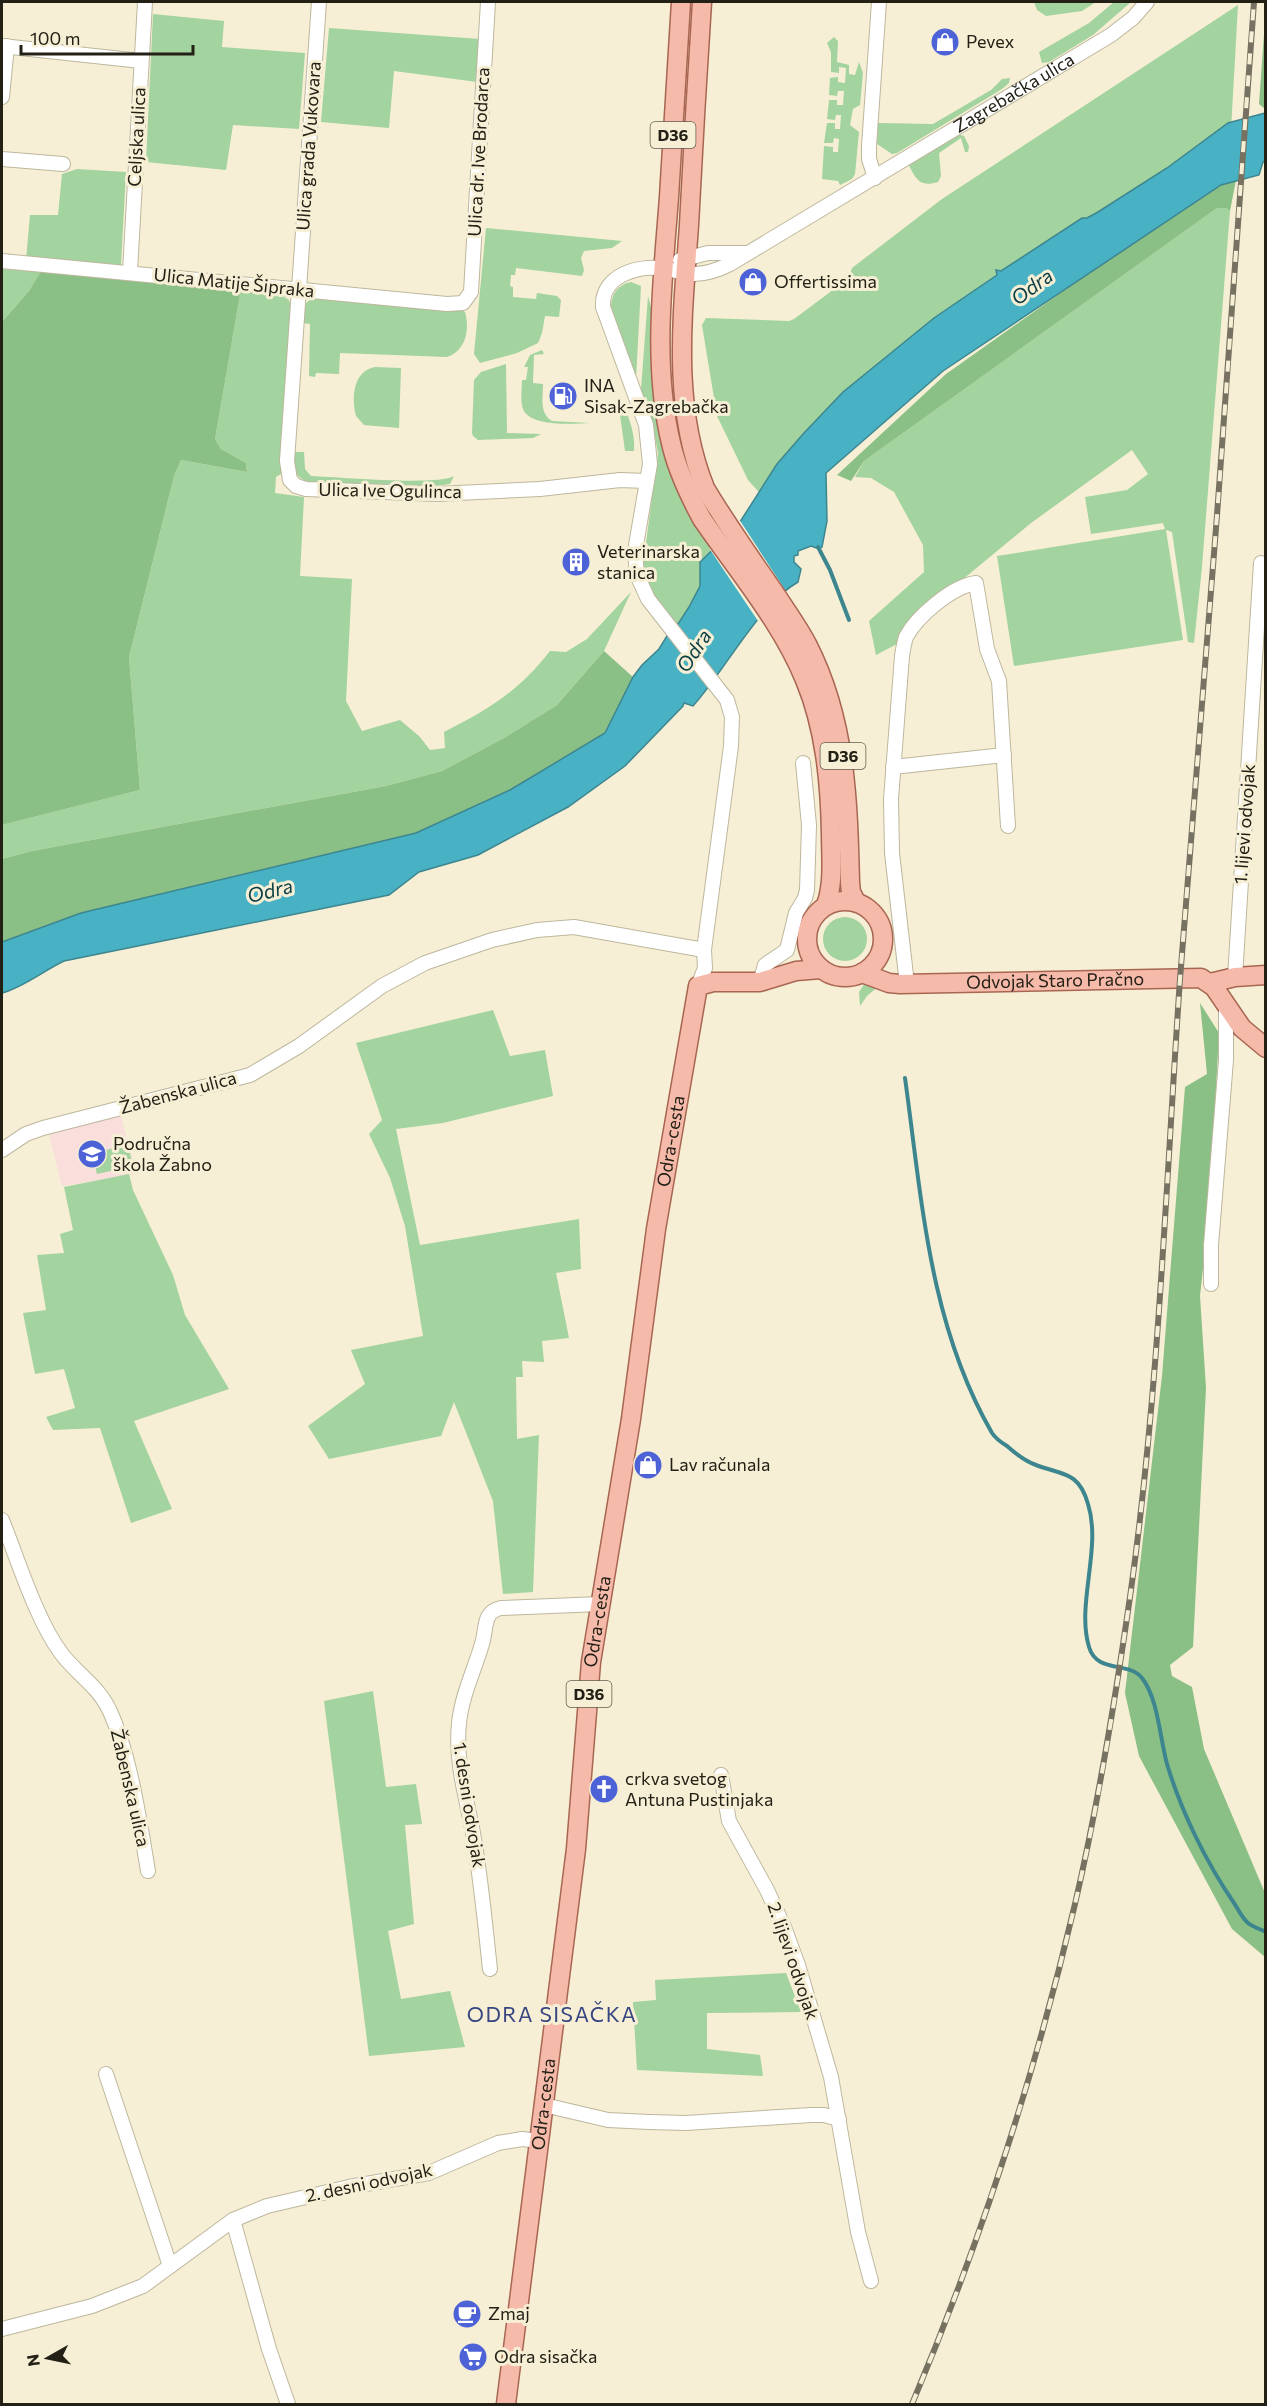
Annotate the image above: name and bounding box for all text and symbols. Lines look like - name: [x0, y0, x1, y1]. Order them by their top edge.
- scale bar: [21, 18, 194, 56]
- shop icon: Pevex: [929, 26, 961, 58]
- text: 100 m: [30, 27, 80, 49]
- place label: Pevex: [966, 30, 1015, 52]
- street label: Zagrebačka ulica: [949, 48, 1078, 137]
- street label: Ulica grada Vukovara: [291, 61, 325, 231]
- street label: Ulica dr. Ive Brodarca: [463, 67, 493, 237]
- street label: Celjska ulica: [122, 87, 150, 187]
- road number: D36: [650, 122, 696, 148]
- street label: Ulica Matije Šipraka: [153, 263, 316, 301]
- water label: Odra: [1006, 263, 1057, 309]
- shop icon: Offertissima: [737, 266, 769, 298]
- place label: Offertissima: [774, 270, 877, 292]
- place label: INA Sisak-Zagrebačka: [584, 374, 729, 417]
- fuel station icon: INA Sisak-Zagrebačka: [547, 380, 579, 412]
- street label: Ulica Ive Ogulinca: [318, 478, 462, 502]
- place label: Veterinarska stanica: [597, 540, 700, 583]
- building icon: Veterinarska stanica: [560, 546, 592, 578]
- water label: Odra: [671, 625, 716, 676]
- road number: D36: [820, 743, 866, 769]
- street label: 1. lijevi odvojak: [1229, 763, 1259, 885]
- water label: Odra: [244, 873, 295, 907]
- street label: Odvojak Staro Pračno: [966, 967, 1144, 993]
- street label: Žabenska ulica: [117, 1066, 239, 1118]
- street label: Odra-cesta: [651, 1094, 689, 1189]
- place label: Područna škola Žabno: [113, 1132, 212, 1175]
- school or university icon: Područna škola Žabno: [76, 1138, 108, 1170]
- shop icon: Lav računala: [632, 1449, 664, 1481]
- place label: Lav računala: [669, 1453, 770, 1475]
- street label: Odra-cesta: [578, 1574, 615, 1669]
- road number: D36: [566, 1681, 612, 1707]
- street label: Žabenska ulica: [107, 1727, 155, 1849]
- street label: 1. desni odvojak: [449, 1741, 491, 1869]
- place label: crkva svetog Antuna Pustinjaka: [625, 1767, 773, 1810]
- church icon: crkva svetog Antuna Pustinjaka: [588, 1773, 620, 1805]
- street label: 2. lijevi odvojak: [764, 1899, 824, 2022]
- district label: ODRA SISAČKA: [467, 2001, 637, 2026]
- street label: Odra-cesta: [526, 2057, 560, 2152]
- street label: 2. desni odvojak: [304, 2158, 434, 2206]
- cafe icon: Zmaj: [451, 2298, 483, 2330]
- place label: Zmaj: [488, 2302, 530, 2324]
- north arrow: [18, 2328, 78, 2388]
- supermarket icon: Odra sisačka: [457, 2341, 489, 2373]
- place label: Odra sisačka: [494, 2345, 597, 2367]
- text: N: [22, 2353, 43, 2368]

